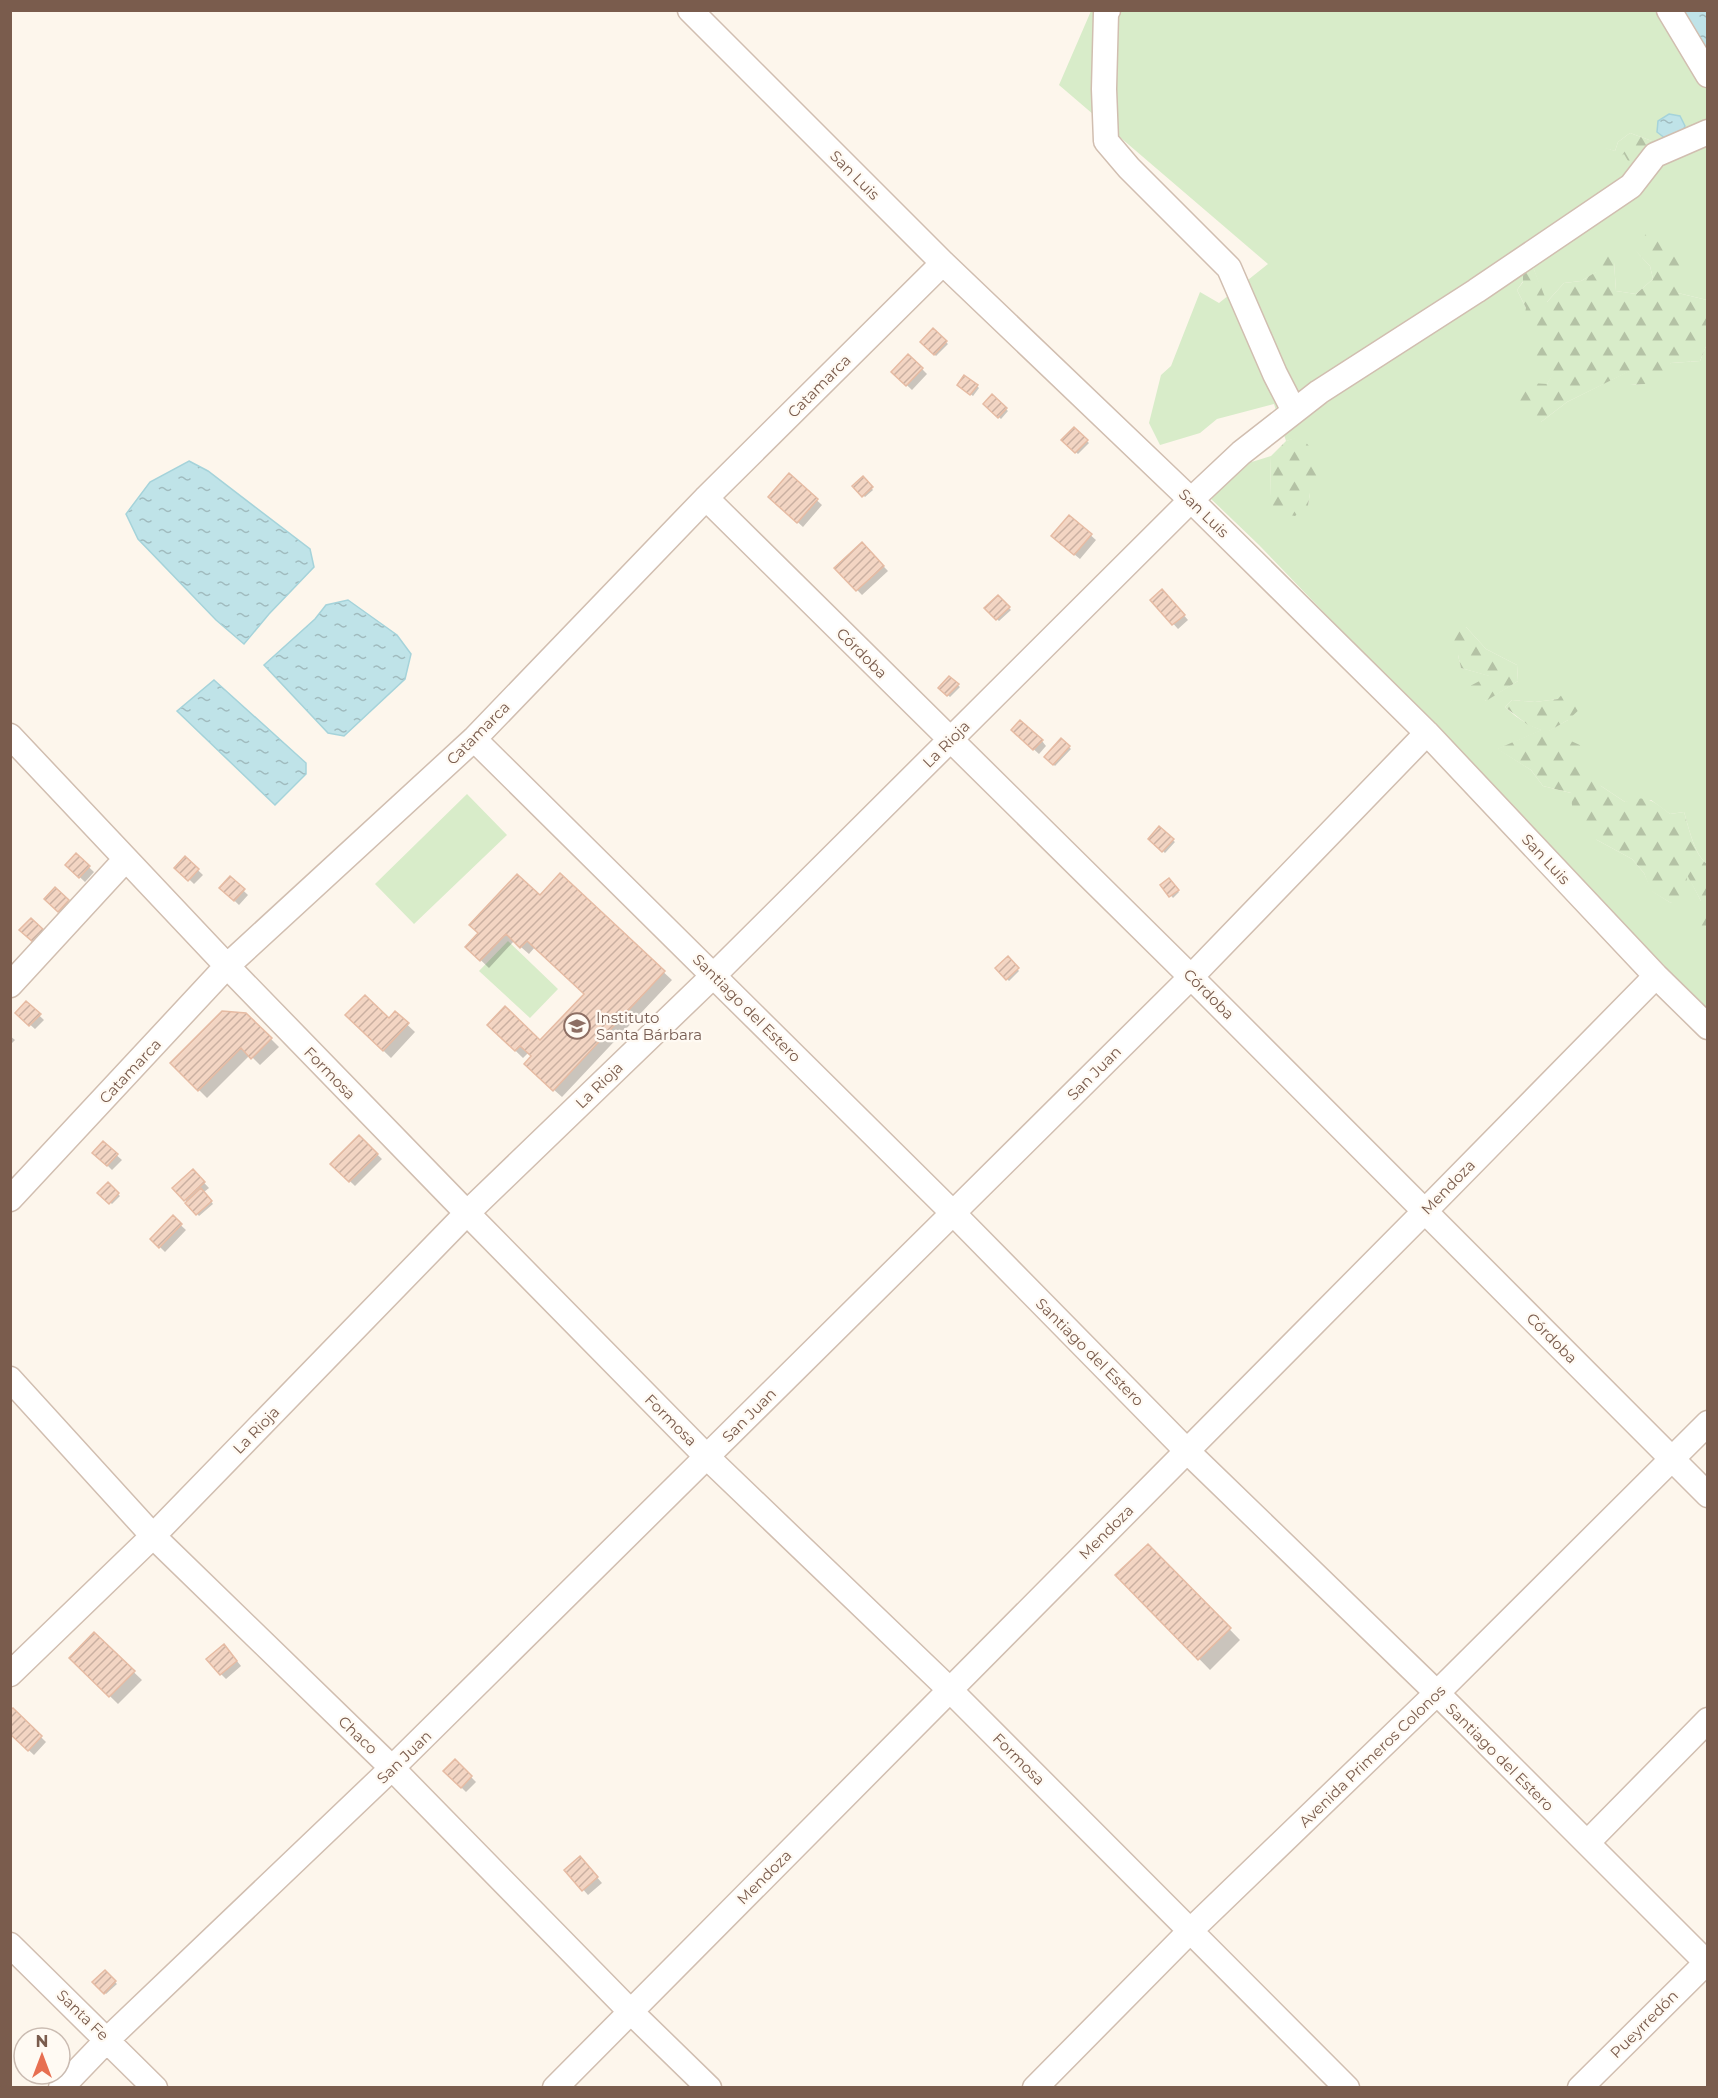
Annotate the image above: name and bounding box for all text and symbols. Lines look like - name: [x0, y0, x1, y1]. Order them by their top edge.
- street label: San Luis: [826, 146, 884, 204]
- street label: Catamarca: [783, 350, 855, 422]
- street label: San Luis: [1175, 485, 1233, 541]
- street label: Córdoba: [833, 624, 891, 682]
- street label: Catamarca: [442, 697, 514, 769]
- street label: La Rioja: [918, 716, 974, 772]
- street label: San Luis: [1518, 830, 1574, 888]
- street label: Santiago del Estero: [689, 950, 805, 1066]
- street label: Córdoba: [1180, 965, 1238, 1023]
- place label: Instituto Santa Bárbara: [596, 1008, 702, 1044]
- school or university icon: Instituto Santa Bárbara: [562, 1011, 592, 1041]
- street label: Catamarca: [95, 1035, 165, 1107]
- street label: San Juan: [1063, 1042, 1125, 1104]
- street label: Formosa: [300, 1043, 360, 1103]
- street label: La Rioja: [571, 1058, 627, 1112]
- street label: Mendoza: [1417, 1155, 1479, 1219]
- street label: Santiago del Estero: [1032, 1294, 1148, 1410]
- street label: Córdoba: [1523, 1309, 1581, 1367]
- street label: San Juan: [718, 1384, 780, 1446]
- street label: Formosa: [641, 1390, 701, 1450]
- street label: La Rioja: [229, 1402, 283, 1458]
- street label: Mendoza: [1075, 1501, 1137, 1563]
- street label: Avenida Primeros Colonos: [1295, 1681, 1449, 1831]
- street label: Santiago del Estero: [1442, 1699, 1558, 1815]
- street label: Chaco: [334, 1712, 382, 1758]
- street label: San Juan: [373, 1726, 435, 1788]
- street label: Formosa: [989, 1729, 1049, 1789]
- street label: Mendoza: [733, 1846, 795, 1908]
- street label: Santa Fe: [53, 1986, 113, 2044]
- street label: Pueyrredón: [1606, 1986, 1682, 2062]
- north arrow: [12, 2026, 72, 2086]
- text: N: [36, 2032, 48, 2051]

